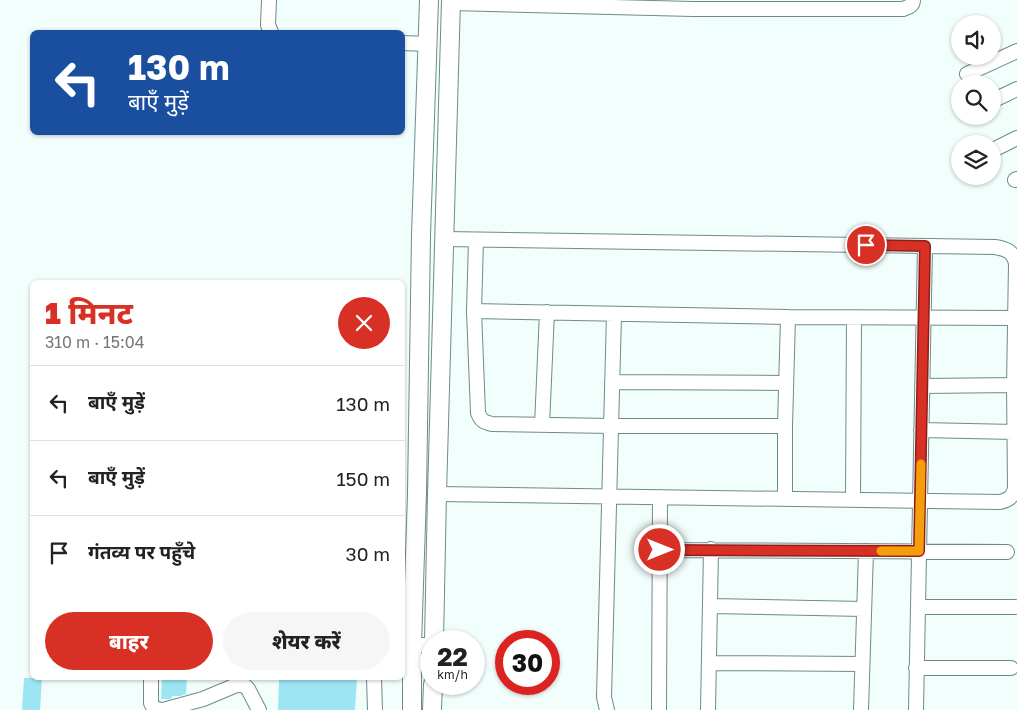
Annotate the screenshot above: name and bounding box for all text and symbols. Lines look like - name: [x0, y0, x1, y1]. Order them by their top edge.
- map controls: [951, 15, 1001, 185]
- button: sound: [951, 15, 1001, 65]
- text: 130 m: [128, 46, 230, 88]
- icon: left: [45, 50, 110, 115]
- button: search: [951, 75, 1001, 125]
- text: बाएँ मुड़ें: [128, 88, 189, 115]
- button: layers: [951, 135, 1001, 185]
- pin: [845, 224, 887, 266]
- icon: arrive: [852, 231, 880, 259]
- text: 1 मिनट: [45, 295, 133, 331]
- button: close: [338, 297, 390, 349]
- text: 310 m · 15:04: [45, 332, 145, 352]
- icon: left: [45, 389, 73, 417]
- text: बाएँ मुड़ें: [88, 390, 145, 413]
- text: 130 m: [336, 392, 390, 415]
- icon: left: [45, 464, 73, 492]
- text: बाएँ मुड़ें: [88, 465, 145, 488]
- text: 150 m: [336, 467, 390, 490]
- position arrow: [633, 523, 685, 575]
- icon: arrive: [45, 539, 73, 567]
- text: गंतव्य पर पहुँचे: [88, 540, 195, 563]
- text: 30 m: [346, 542, 390, 565]
- button: बाहर: [45, 612, 213, 670]
- button: शेयर करें: [223, 612, 390, 670]
- speed limit sign: 30: [495, 630, 560, 695]
- text: 22: [437, 641, 468, 672]
- text: km/h: [437, 667, 468, 682]

